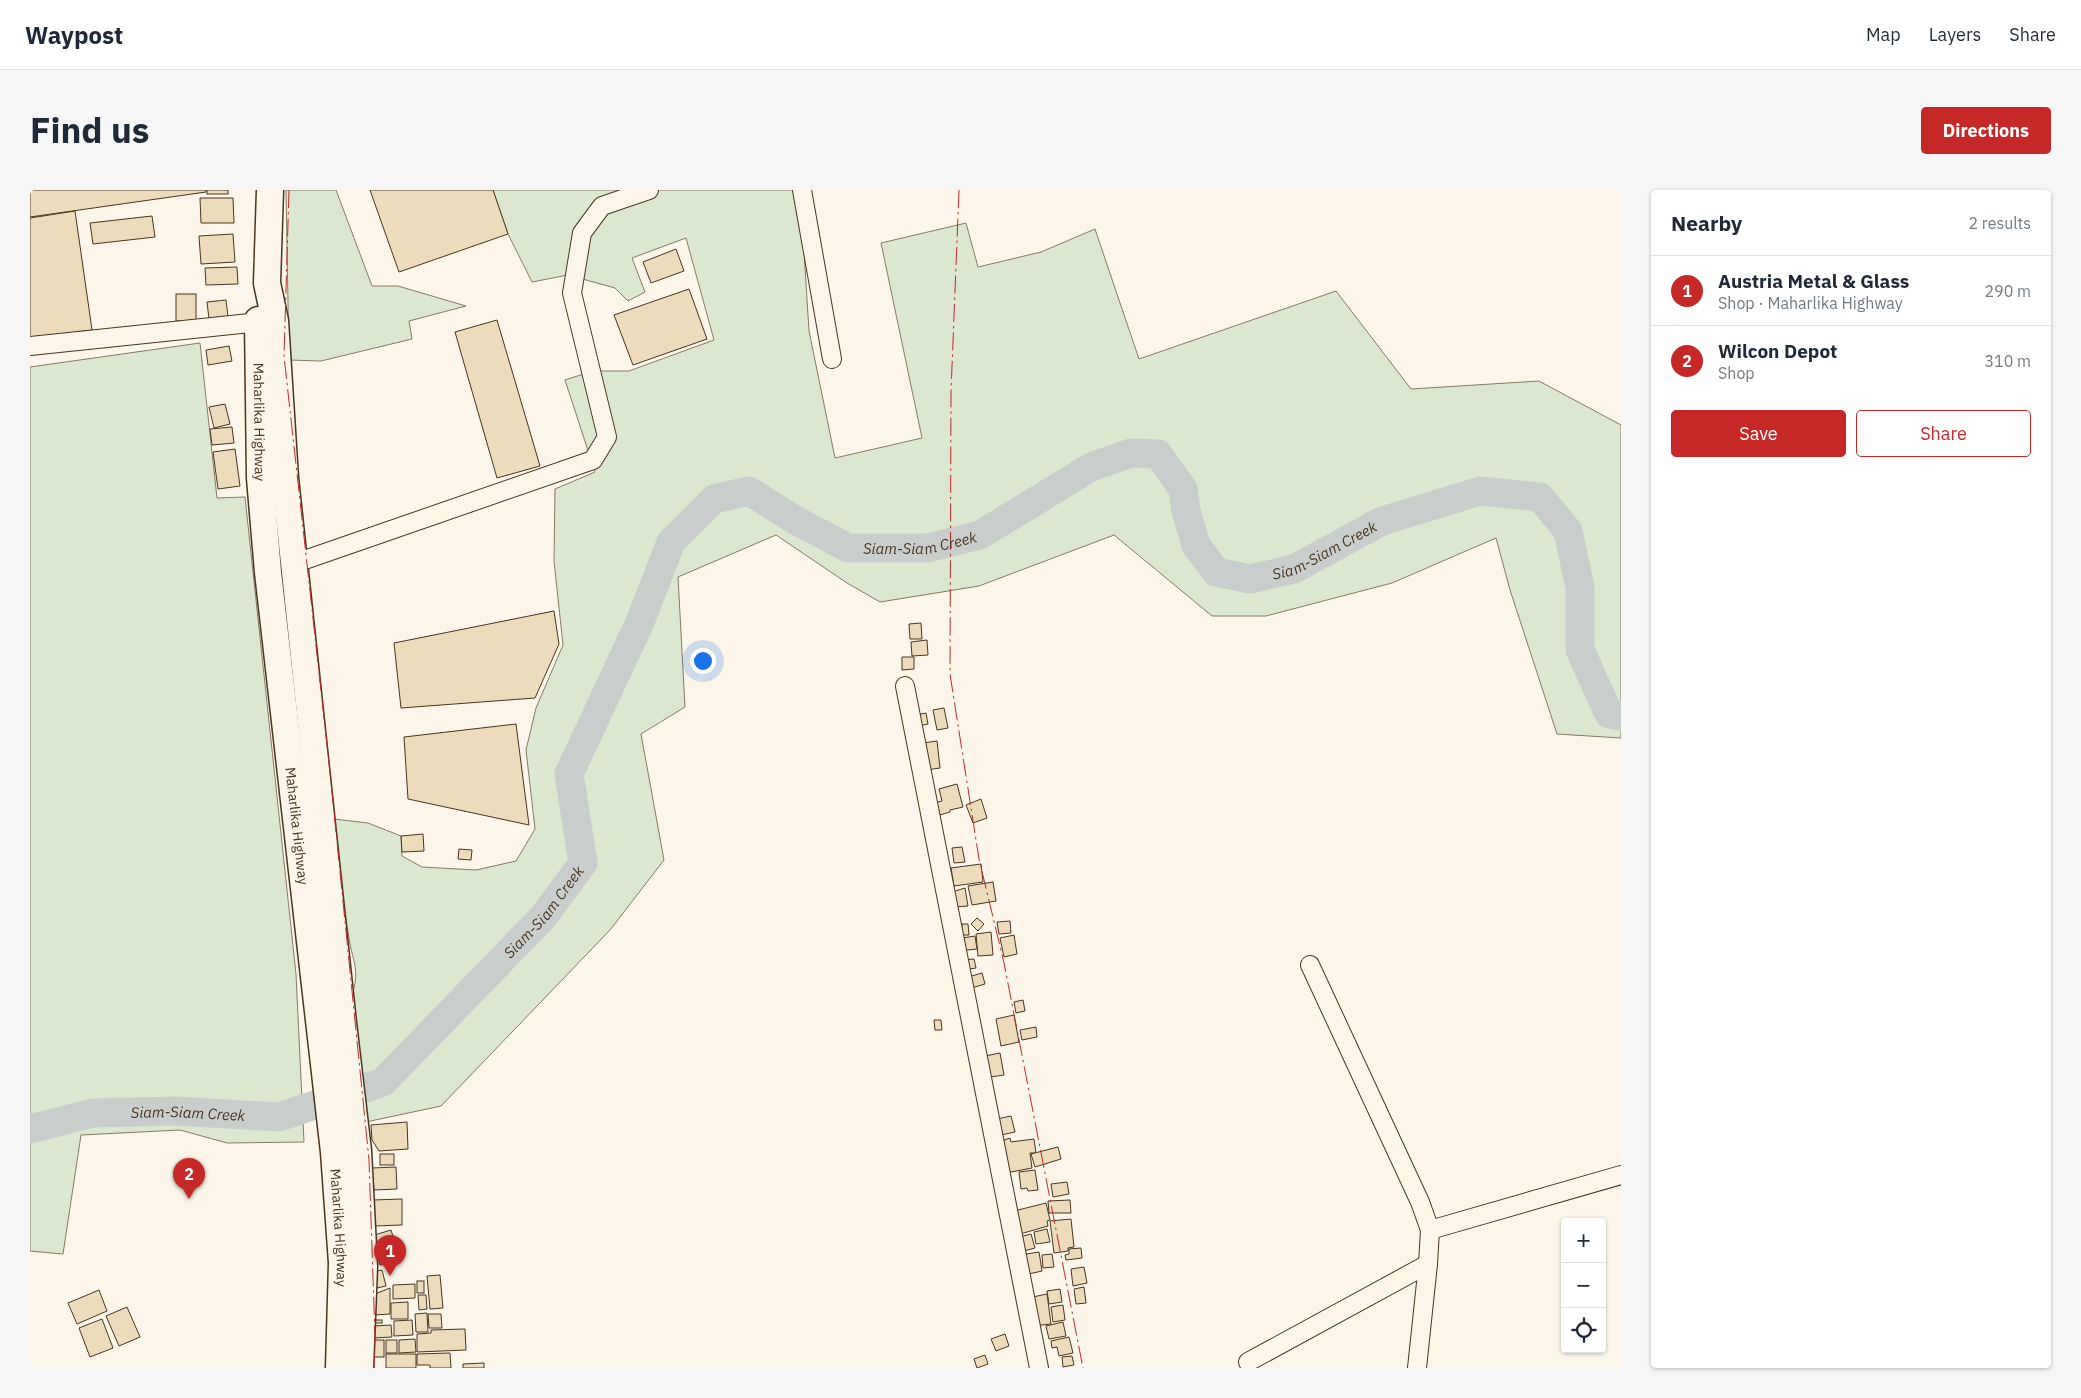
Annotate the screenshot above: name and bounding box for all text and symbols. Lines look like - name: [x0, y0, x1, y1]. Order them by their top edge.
- text: Waypost: [25, 19, 123, 51]
- text: Map: [1866, 23, 1901, 46]
- text: Layers: [1929, 23, 1981, 46]
- text: Share: [2009, 23, 2056, 46]
- text: Find us: [30, 107, 149, 153]
- button: Directions: [1921, 107, 2051, 154]
- text: Nearby: [1671, 209, 1742, 237]
- text: 2 results: [1968, 213, 2031, 233]
- text: Austria Metal & Glass: [1718, 269, 1909, 293]
- text: 1: [1682, 281, 1692, 301]
- text: 290 m: [1984, 281, 2031, 301]
- text: Shop · Maharlika Highway: [1718, 293, 1903, 313]
- text: Wilcon Depot: [1718, 339, 1837, 363]
- text: 2: [1682, 351, 1692, 371]
- text: 310 m: [1984, 351, 2031, 371]
- street label: Maharlika Highway: [250, 363, 269, 481]
- text: Shop: [1718, 363, 1755, 383]
- button: Save: [1671, 410, 1846, 457]
- button: Share: [1856, 410, 2031, 457]
- water label: Siam-Siam Creek: [1270, 516, 1380, 583]
- water label: Siam-Siam Creek: [863, 527, 979, 558]
- your location: [690, 648, 716, 674]
- street label: Maharlika Highway: [281, 766, 313, 886]
- water label: Siam-Siam Creek: [499, 862, 587, 962]
- water label: Siam-Siam Creek: [130, 1101, 246, 1125]
- pin: 2: [173, 1158, 205, 1199]
- street label: Maharlika Highway: [326, 1168, 351, 1287]
- map controls: [1561, 1218, 1606, 1353]
- button: +: [1561, 1218, 1606, 1263]
- pin: 1: [374, 1235, 406, 1276]
- button: −: [1561, 1263, 1606, 1308]
- button: locate: [1561, 1308, 1606, 1353]

